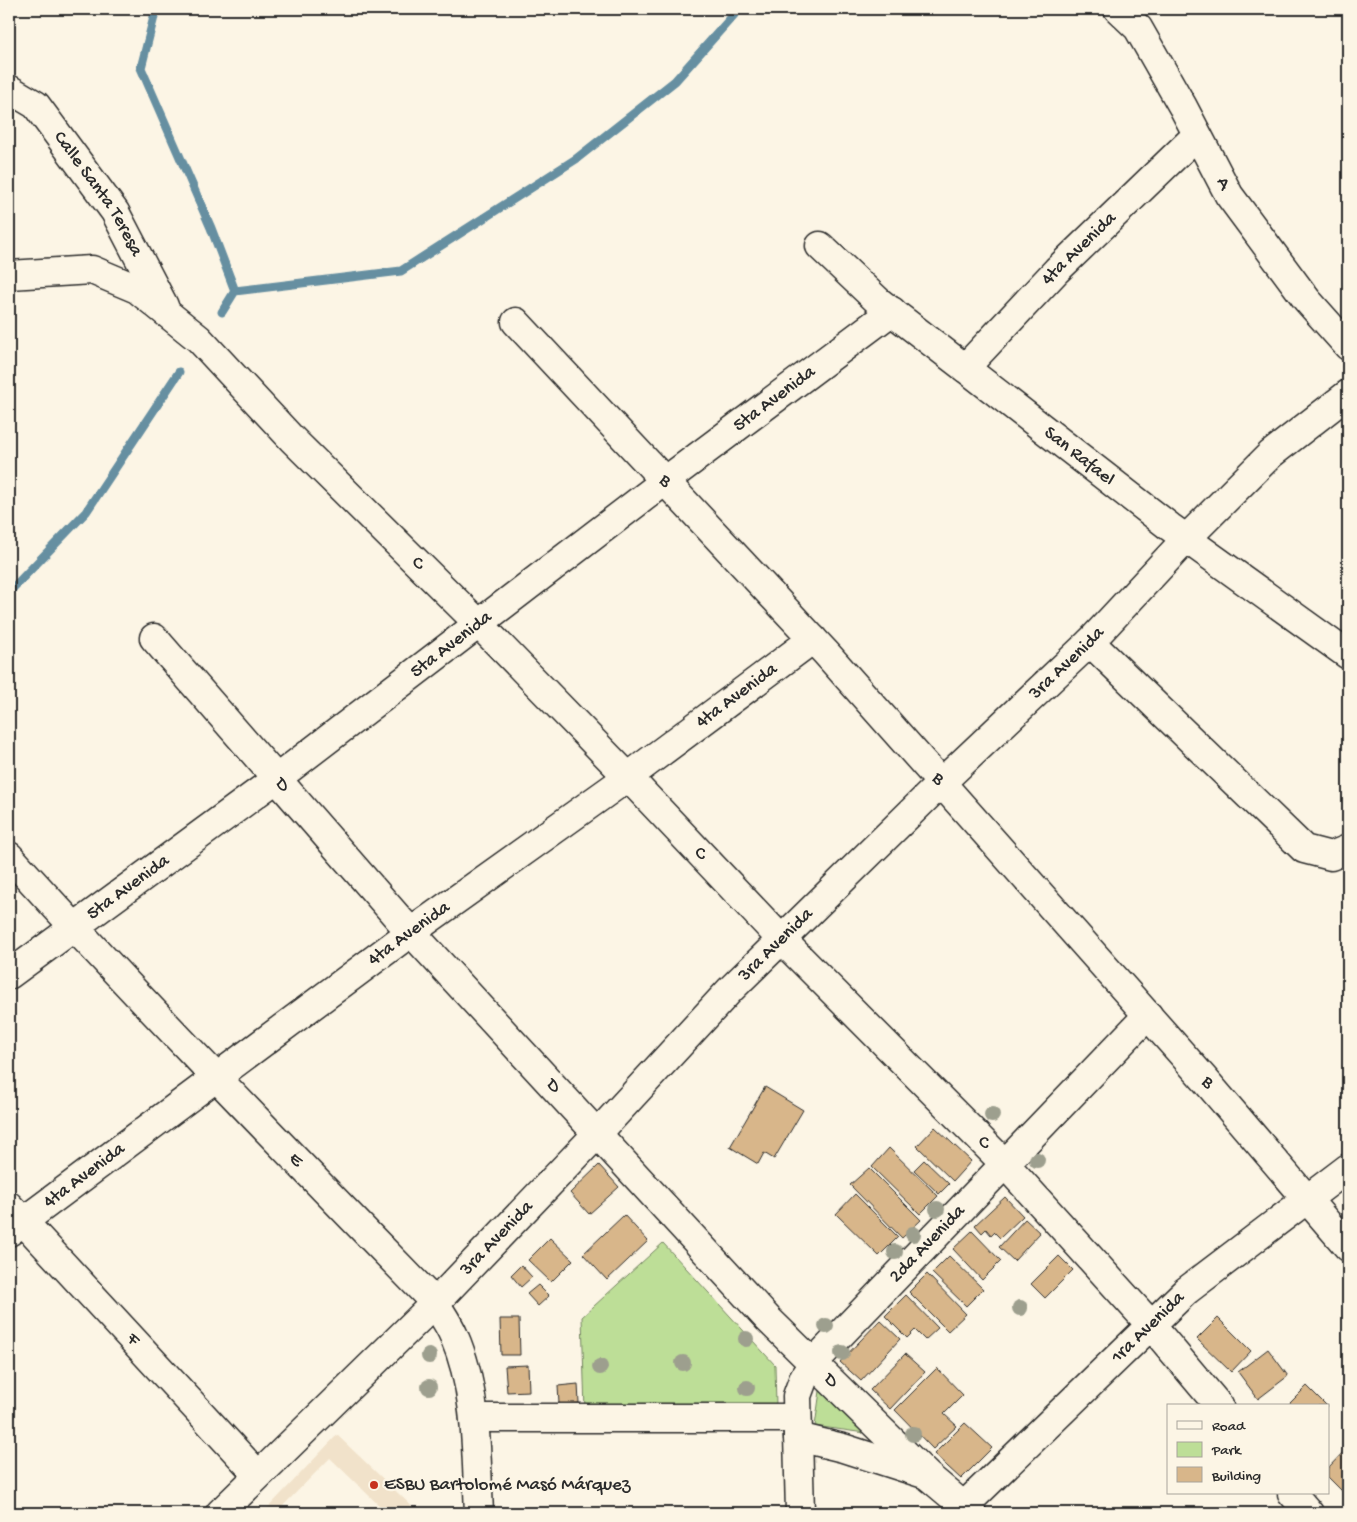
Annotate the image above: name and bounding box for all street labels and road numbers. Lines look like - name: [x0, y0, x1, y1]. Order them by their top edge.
- street label: Calle Santa Teresa: [48, 127, 148, 262]
- street label: A: [1210, 173, 1237, 196]
- street label: 4ta Avenida: [1037, 206, 1123, 291]
- street label: 5ta Avenida: [729, 360, 821, 437]
- street label: San Rafael: [1039, 422, 1119, 491]
- street label: B: [653, 469, 678, 493]
- street label: C: [406, 552, 431, 576]
- street label: 5ta Avenida: [406, 605, 498, 683]
- street label: 3ra Avenida: [1024, 621, 1111, 706]
- street label: 4ta Avenida: [691, 657, 783, 734]
- street label: B: [925, 767, 951, 791]
- street label: D: [268, 771, 295, 798]
- street label: C: [688, 842, 713, 866]
- street label: 5ta Avenida: [82, 849, 175, 925]
- street label: 4ta Avenida: [364, 895, 456, 972]
- street label: 3ra Avenida: [733, 902, 819, 987]
- street label: B: [1195, 1071, 1220, 1095]
- street label: D: [539, 1072, 566, 1099]
- street label: C: [972, 1131, 997, 1156]
- street label: 4ta Avenida: [39, 1137, 131, 1214]
- street label: E: [283, 1148, 309, 1173]
- street label: 3ra Avenida: [455, 1195, 539, 1282]
- street label: 2da Avenida: [885, 1199, 971, 1288]
- street label: 1ra Avenida: [1106, 1286, 1191, 1369]
- street label: F: [120, 1327, 145, 1352]
- street label: D: [817, 1367, 844, 1394]

